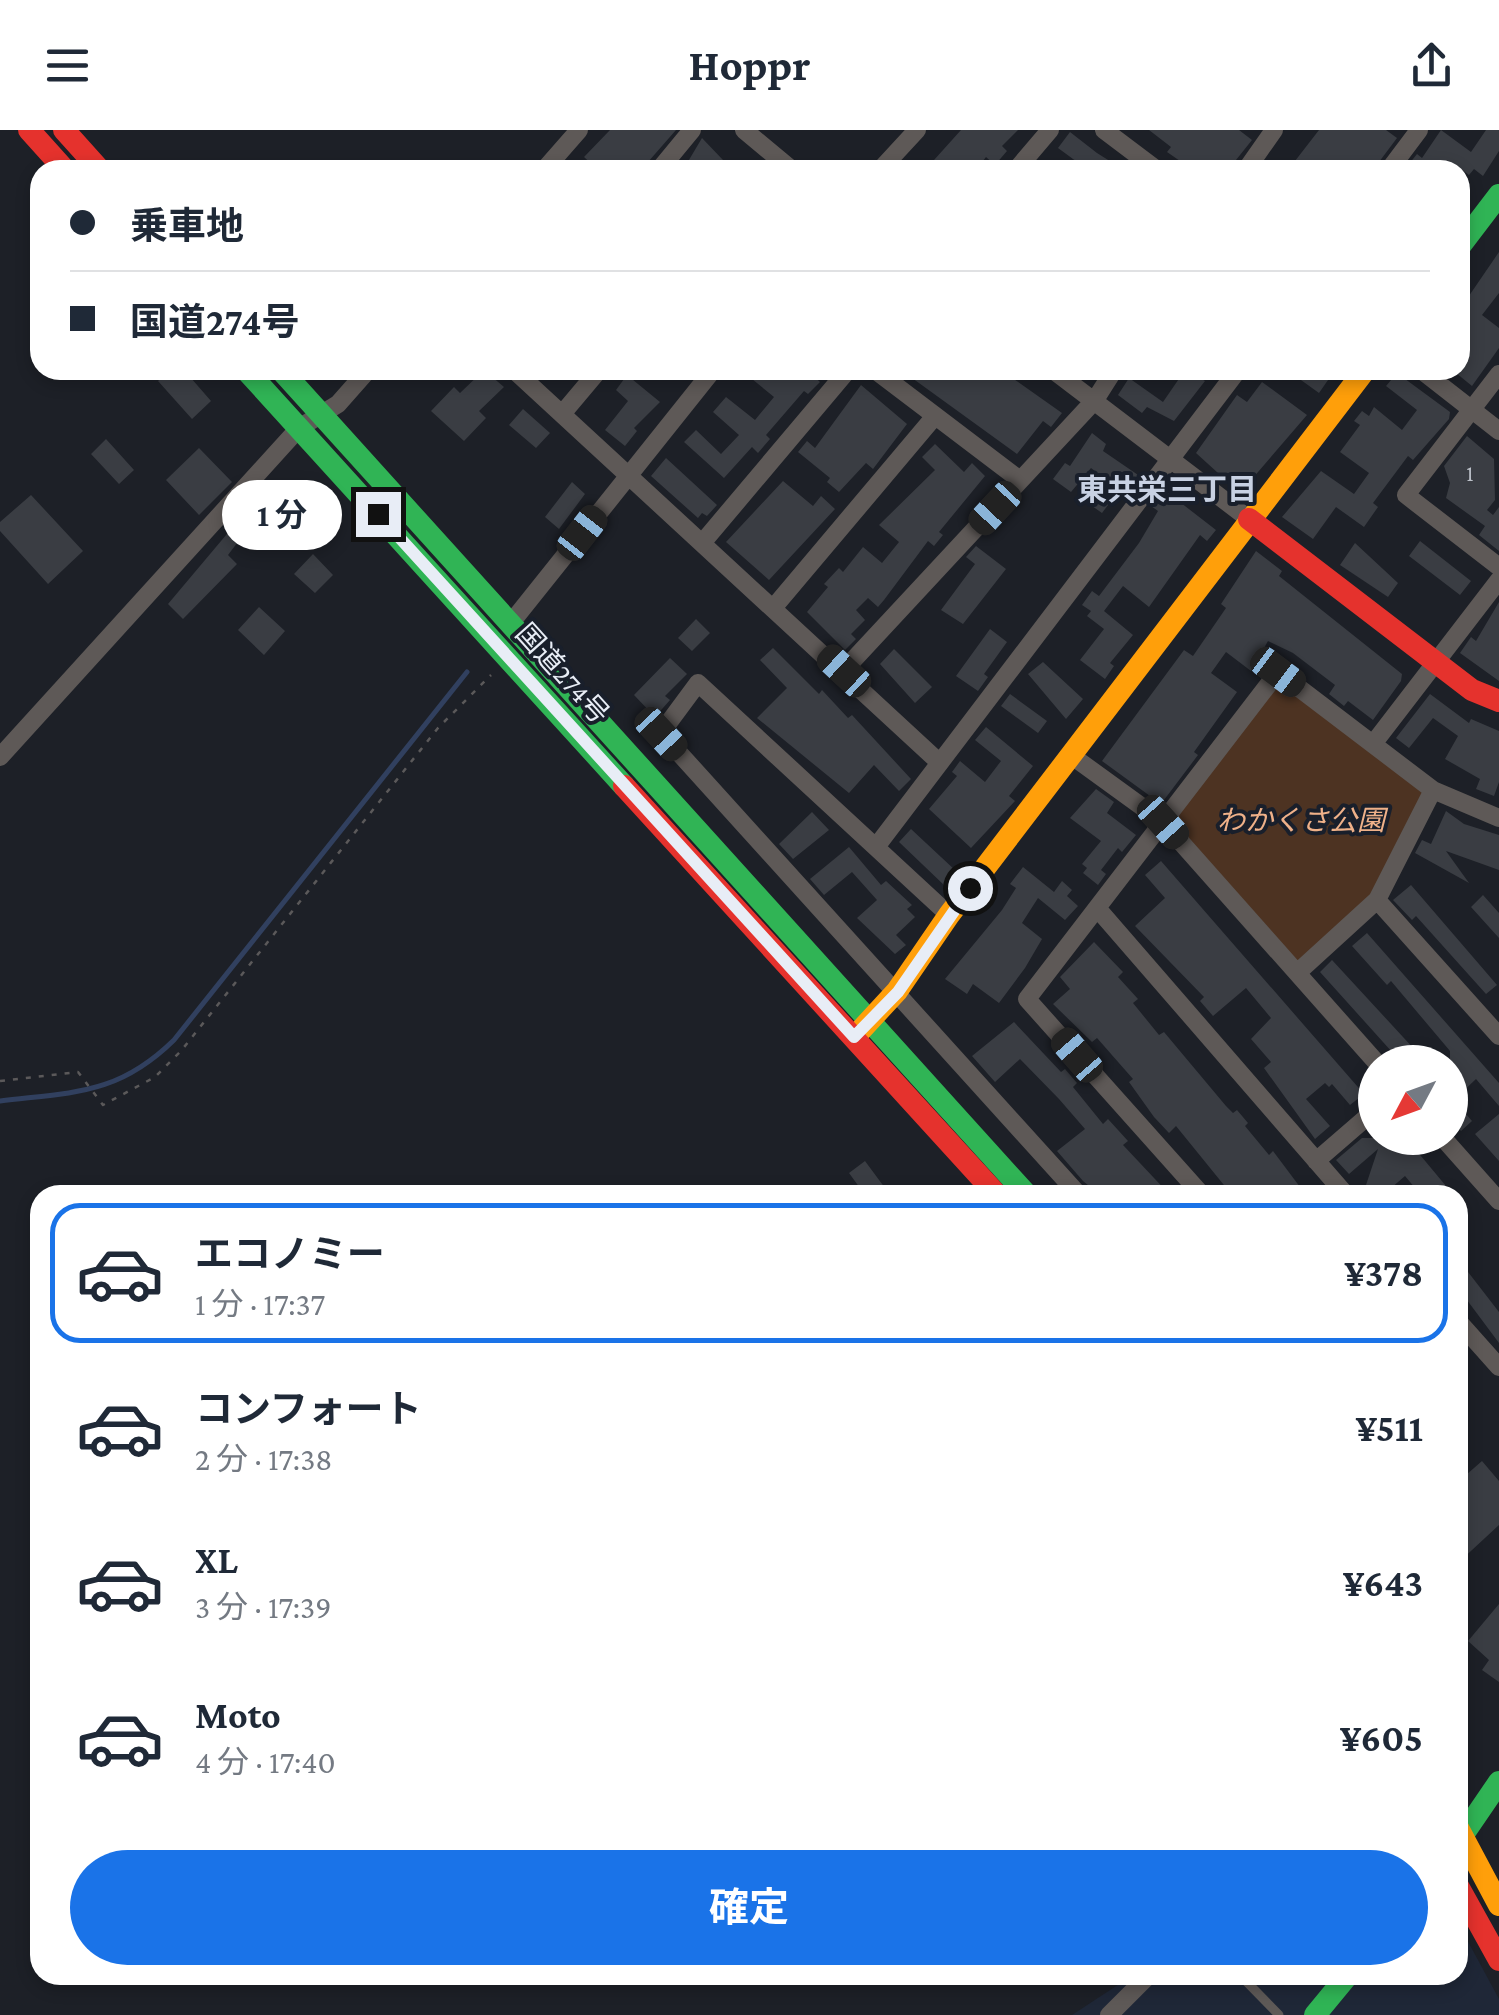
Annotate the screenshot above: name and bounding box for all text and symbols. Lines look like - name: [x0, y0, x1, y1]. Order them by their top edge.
- icon: menu: [40, 38, 95, 93]
- icon: share: [1404, 38, 1459, 93]
- text: Hoppr: [689, 40, 810, 90]
- text: 乗車地: [130, 205, 244, 247]
- text: 国道274号: [130, 301, 300, 343]
- house number: 1: [1466, 461, 1474, 486]
- district label: 東共栄三丁目: [1077, 473, 1257, 506]
- car: [964, 476, 1026, 540]
- callout: 1 分: [223, 479, 343, 549]
- route end: [356, 492, 401, 537]
- text: 1 分: [257, 497, 307, 533]
- car: [552, 500, 612, 566]
- street label: 国道274号: [510, 617, 615, 729]
- car: [812, 640, 876, 702]
- car: [1245, 642, 1311, 702]
- car: [630, 702, 692, 766]
- car: [1132, 790, 1194, 854]
- park label: わかくさ公園: [1217, 805, 1389, 836]
- route start: [948, 866, 993, 911]
- car: [1046, 1023, 1108, 1087]
- north arrow: [1358, 1045, 1468, 1155]
- map controls: [1358, 1045, 1468, 1155]
- icon: car: [75, 1228, 165, 1318]
- text: エコノミー: [195, 1233, 385, 1275]
- text: ¥378: [1344, 1252, 1423, 1294]
- text: 1 分 · 17:37: [195, 1286, 325, 1322]
- icon: car: [75, 1383, 165, 1473]
- text: コンフォート: [195, 1388, 422, 1430]
- text: ¥511: [1355, 1407, 1423, 1449]
- text: 2 分 · 17:38: [195, 1441, 333, 1477]
- icon: car: [75, 1538, 165, 1628]
- text: XL: [195, 1539, 238, 1581]
- text: ¥643: [1343, 1562, 1423, 1604]
- text: 3 分 · 17:39: [195, 1589, 331, 1625]
- icon: car: [75, 1693, 165, 1783]
- text: Moto: [195, 1694, 281, 1736]
- text: ¥605: [1340, 1717, 1423, 1759]
- text: 4 分 · 17:40: [195, 1744, 336, 1780]
- button: 確定: [70, 1850, 1428, 1965]

